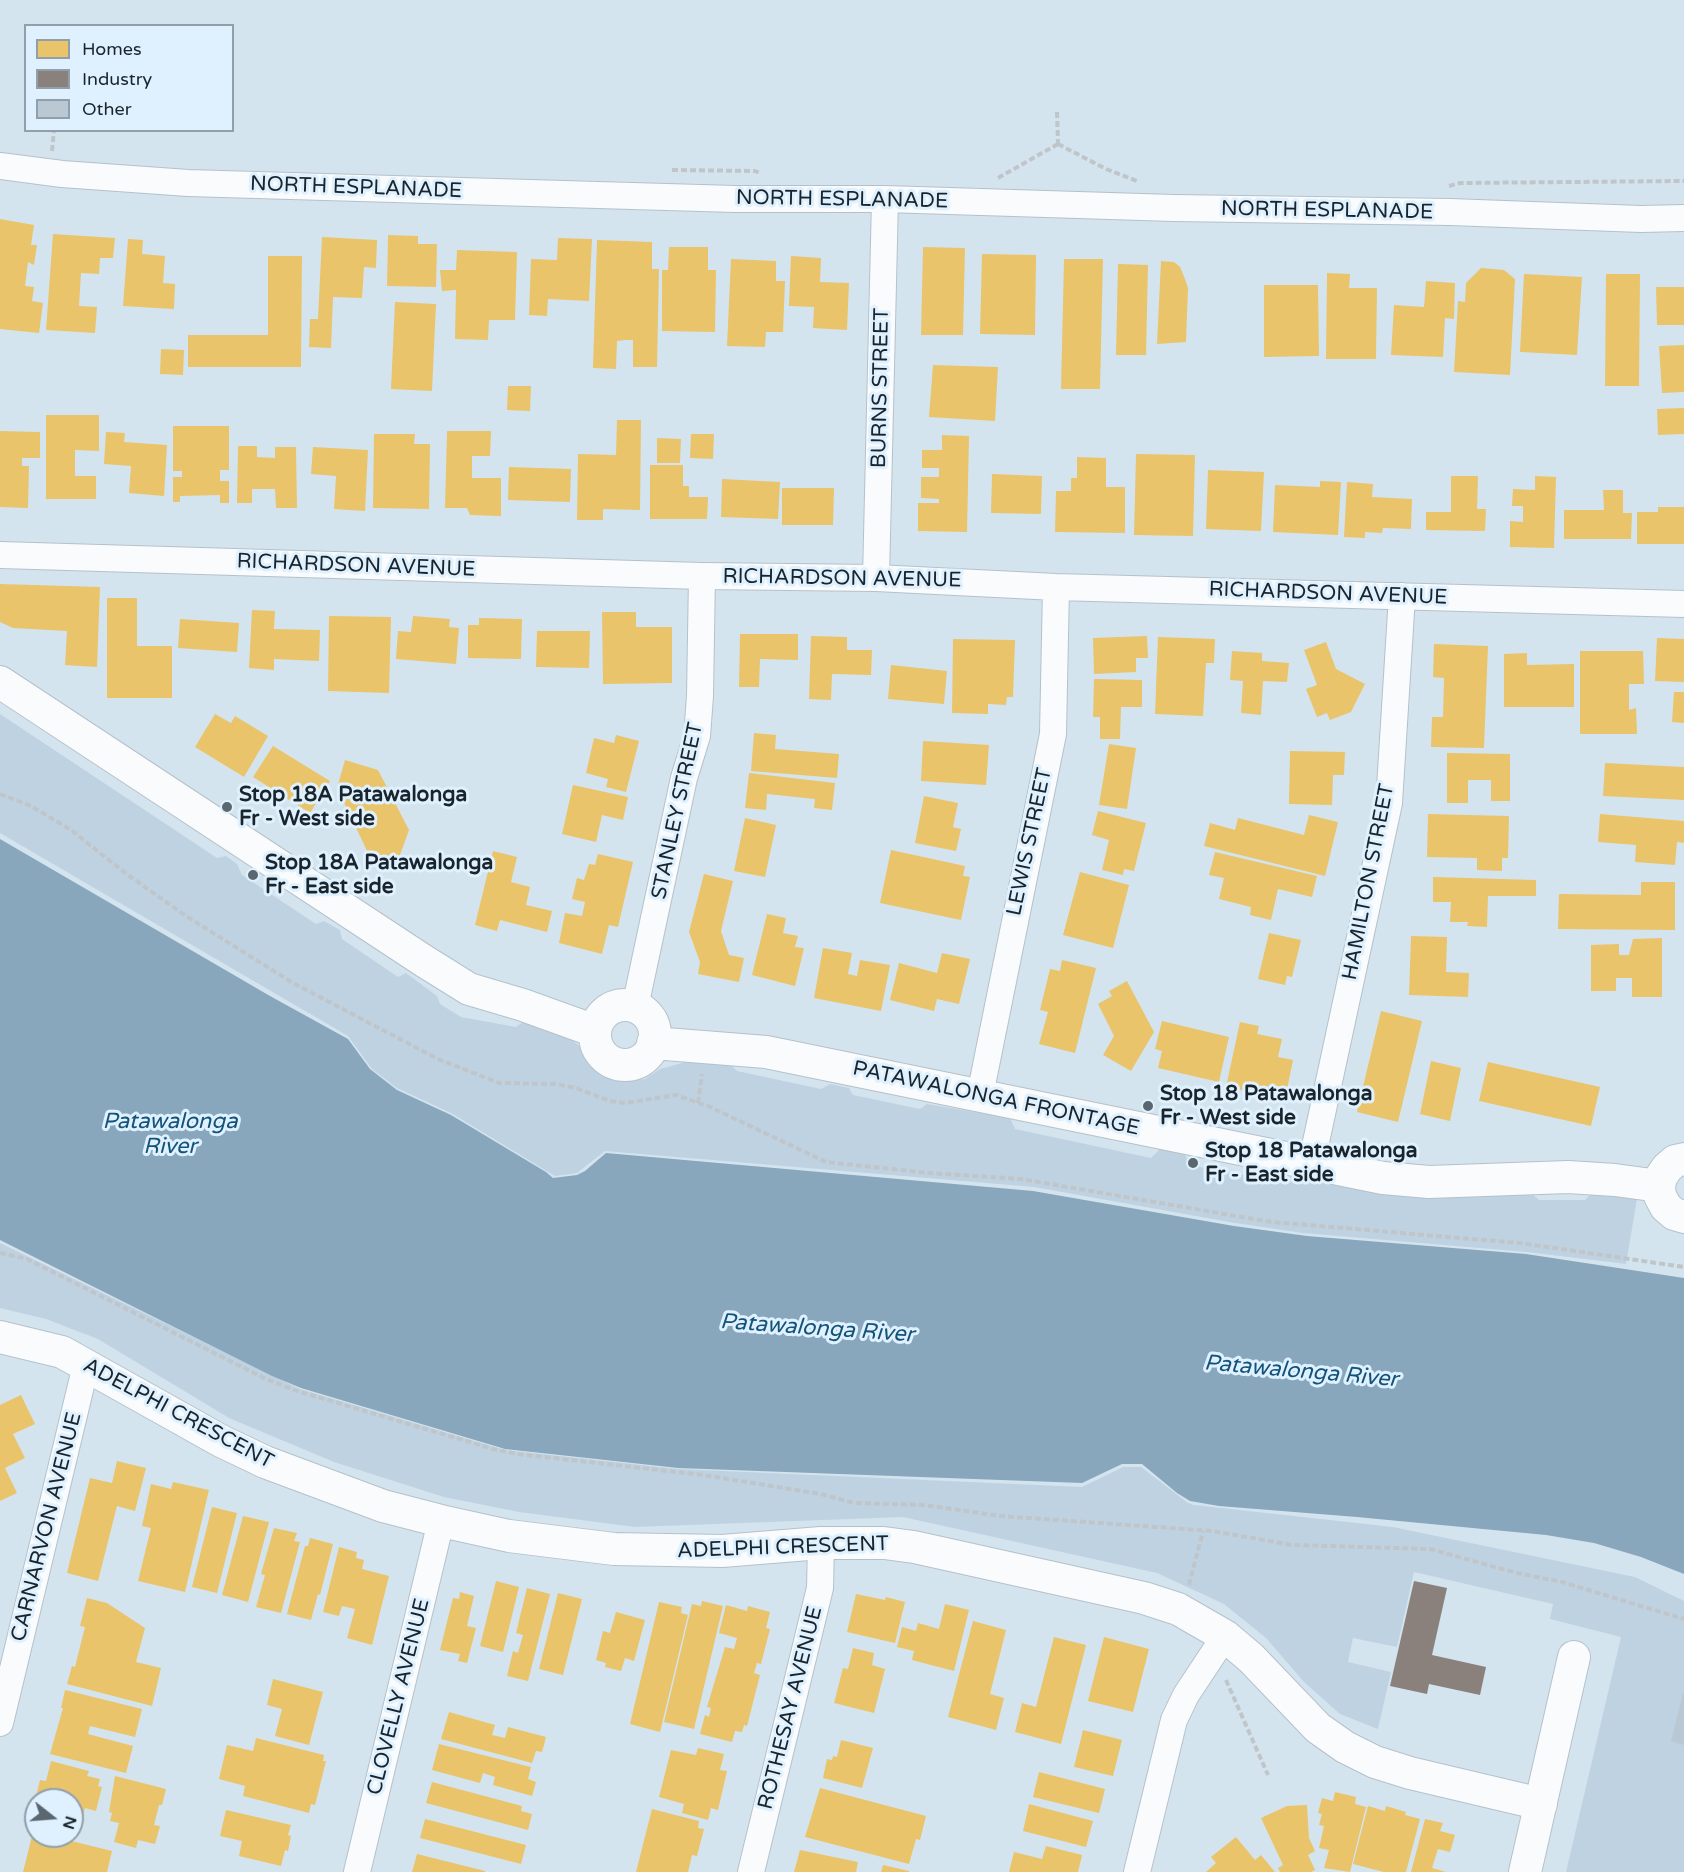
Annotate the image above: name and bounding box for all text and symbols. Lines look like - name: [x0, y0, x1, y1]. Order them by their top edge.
- legend: [24, 24, 234, 132]
- text: Homes: [82, 38, 142, 60]
- text: Industry: [82, 68, 152, 90]
- text: Other: [82, 98, 132, 120]
- street label: NORTH ESPLANADE: [249, 172, 463, 204]
- street label: NORTH ESPLANADE: [736, 186, 948, 214]
- street label: NORTH ESPLANADE: [1221, 197, 1433, 225]
- street label: BURNS STREET: [867, 308, 895, 468]
- street label: RICHARDSON AVENUE: [236, 549, 476, 583]
- street label: RICHARDSON AVENUE: [722, 564, 962, 594]
- street label: RICHARDSON AVENUE: [1208, 577, 1448, 611]
- street label: STANLEY STREET: [647, 720, 709, 902]
- street label: LEWIS STREET: [1002, 766, 1058, 918]
- place label: Stop 18A Patawalonga Fr - West side: [239, 782, 467, 832]
- street label: HAMILTON STREET: [1338, 782, 1400, 982]
- marker: Stop 18A Patawalonga Fr - West side: [220, 800, 234, 814]
- place label: Stop 18A Patawalonga Fr - East side: [265, 850, 493, 900]
- marker: Stop 18A Patawalonga Fr - East side: [246, 868, 260, 882]
- street label: PATAWALONGA FRONTAGE: [850, 1056, 1142, 1142]
- place label: Stop 18 Patawalonga Fr - West side: [1160, 1081, 1373, 1131]
- marker: Stop 18 Patawalonga Fr - West side: [1141, 1099, 1155, 1113]
- water label: Patawalonga River: [102, 1109, 238, 1160]
- place label: Stop 18 Patawalonga Fr - East side: [1205, 1138, 1418, 1188]
- marker: Stop 18 Patawalonga Fr - East side: [1186, 1156, 1200, 1170]
- water label: Patawalonga River: [719, 1309, 915, 1349]
- water label: Patawalonga River: [1203, 1350, 1399, 1394]
- street label: ADELPHI CRESCENT: [79, 1353, 277, 1475]
- street label: CARNARVON AVENUE: [6, 1410, 88, 1644]
- street label: ADELPHI CRESCENT: [677, 1532, 889, 1564]
- street label: CLOVELLY AVENUE: [362, 1596, 436, 1798]
- street label: ROTHESAY AVENUE: [754, 1604, 828, 1812]
- north arrow: [24, 1788, 84, 1848]
- text: N: [58, 1814, 81, 1832]

